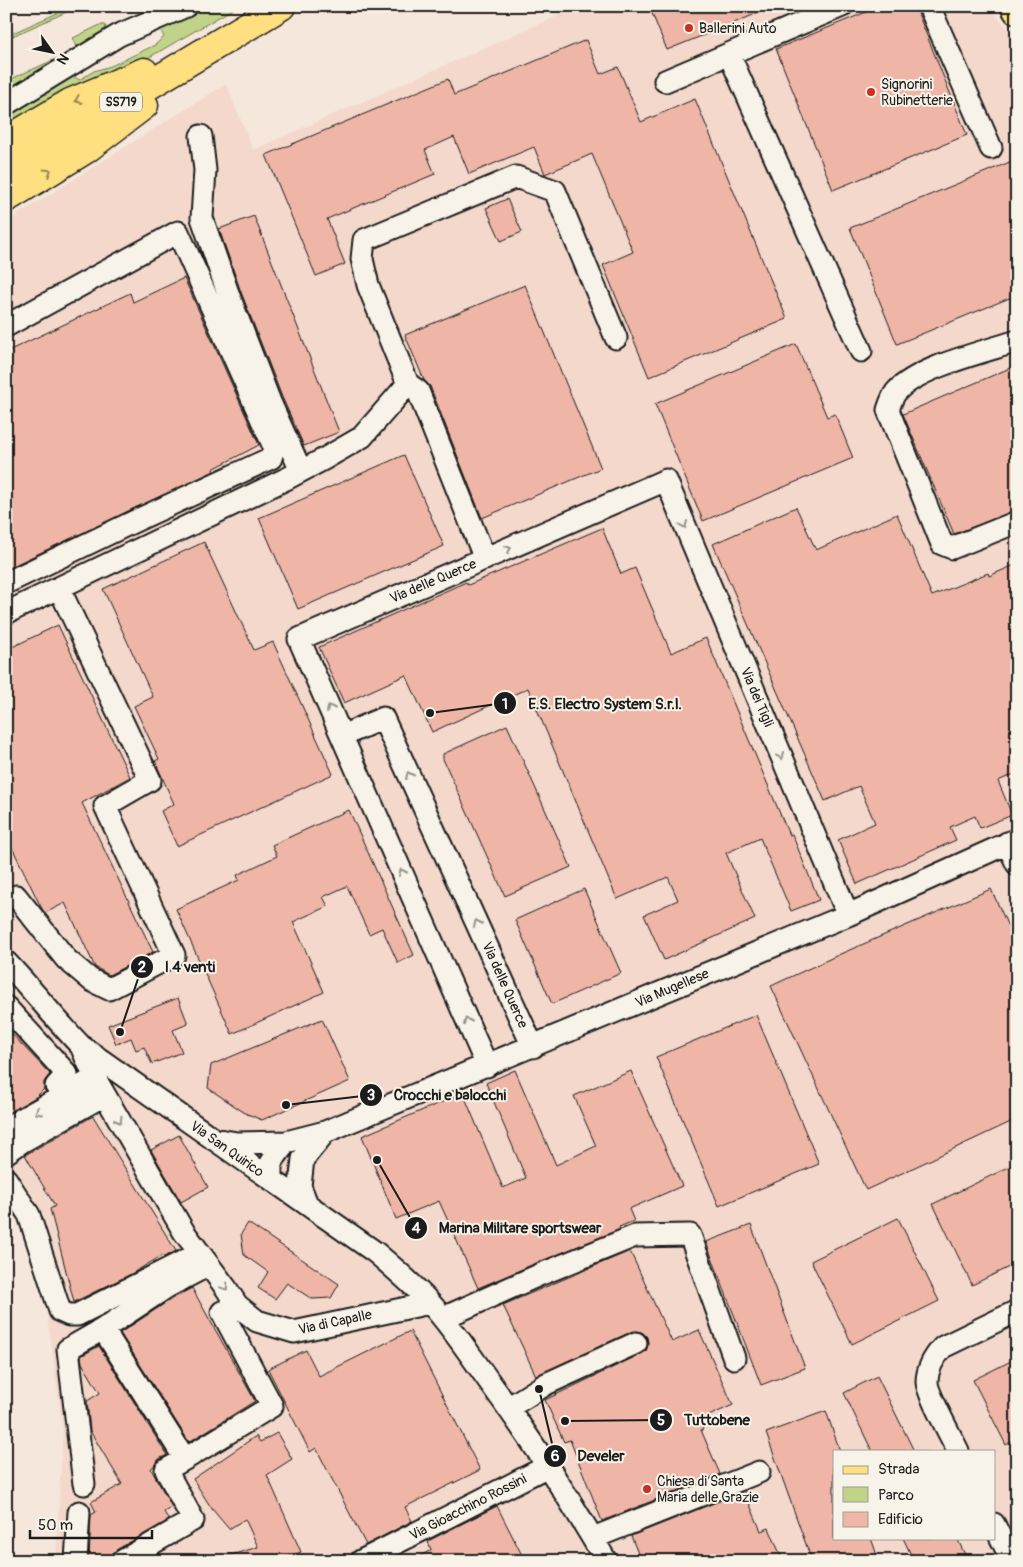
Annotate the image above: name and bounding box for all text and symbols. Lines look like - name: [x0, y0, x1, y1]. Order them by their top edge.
- place label: Ballerini Auto: [699, 20, 777, 37]
- marker: Ballerini Auto: [683, 22, 695, 34]
- north arrow: [28, 28, 78, 78]
- text: N: [53, 50, 72, 67]
- place label: Signorini Rubinetterie: [881, 76, 953, 109]
- marker: Signorini Rubinetterie: [865, 86, 877, 98]
- road number: SS719: [100, 92, 142, 111]
- one-way arrow: [74, 94, 82, 104]
- one-way arrow: [42, 169, 51, 179]
- one-way arrow: [678, 520, 689, 529]
- one-way arrow: [503, 544, 512, 555]
- street label: Via delle Querce: [387, 555, 479, 607]
- street label: Via dei Tigli: [737, 665, 777, 730]
- callout: E.S. Electro System S.r.l.: [493, 688, 691, 718]
- text: 1: [502, 695, 508, 714]
- text: E.S. Electro System S.r.l.: [528, 695, 682, 714]
- one-way arrow: [325, 704, 336, 713]
- one-way arrow: [775, 751, 785, 760]
- one-way arrow: [405, 771, 416, 780]
- one-way arrow: [397, 868, 408, 877]
- one-way arrow: [472, 919, 483, 928]
- street label: Via delle Querce: [478, 939, 532, 1031]
- callout: I 4 venti: [130, 952, 225, 982]
- text: 2: [138, 958, 146, 977]
- text: I 4 venti: [165, 958, 215, 977]
- street label: Via Mugellese: [633, 965, 711, 1011]
- one-way arrow: [463, 1017, 474, 1026]
- callout: Crocchi e balocchi: [358, 1080, 516, 1110]
- text: 3: [367, 1086, 375, 1105]
- text: Crocchi e balocchi: [394, 1086, 507, 1105]
- one-way arrow: [34, 1105, 43, 1115]
- one-way arrow: [112, 1115, 122, 1124]
- street label: Via San Quirico: [187, 1117, 267, 1181]
- callout: Marina Militare sportswear: [403, 1213, 611, 1243]
- text: 4: [412, 1219, 421, 1238]
- text: Marina Militare sportswear: [439, 1219, 602, 1238]
- one-way arrow: [219, 1281, 228, 1290]
- street label: Via di Capalle: [297, 1306, 373, 1338]
- callout: Tuttobene: [649, 1405, 760, 1435]
- text: 5: [657, 1411, 665, 1430]
- text: Tuttobene: [683, 1411, 751, 1430]
- callout: Develer: [542, 1441, 635, 1471]
- text: 6: [551, 1447, 560, 1466]
- text: Develer: [577, 1447, 625, 1466]
- legend: [833, 1450, 996, 1540]
- text: Strada: [878, 1460, 919, 1479]
- street label: Via Gioacchino Rossini: [407, 1470, 530, 1544]
- place label: Chiesa di Santa Maria delle Grazie: [657, 1473, 759, 1506]
- marker: Chiesa di Santa Maria delle Grazie: [641, 1483, 653, 1495]
- text: Parco: [878, 1486, 914, 1505]
- scale bar: [30, 1507, 152, 1539]
- text: Edificio: [878, 1510, 923, 1529]
- text: 50 m: [38, 1516, 73, 1535]

